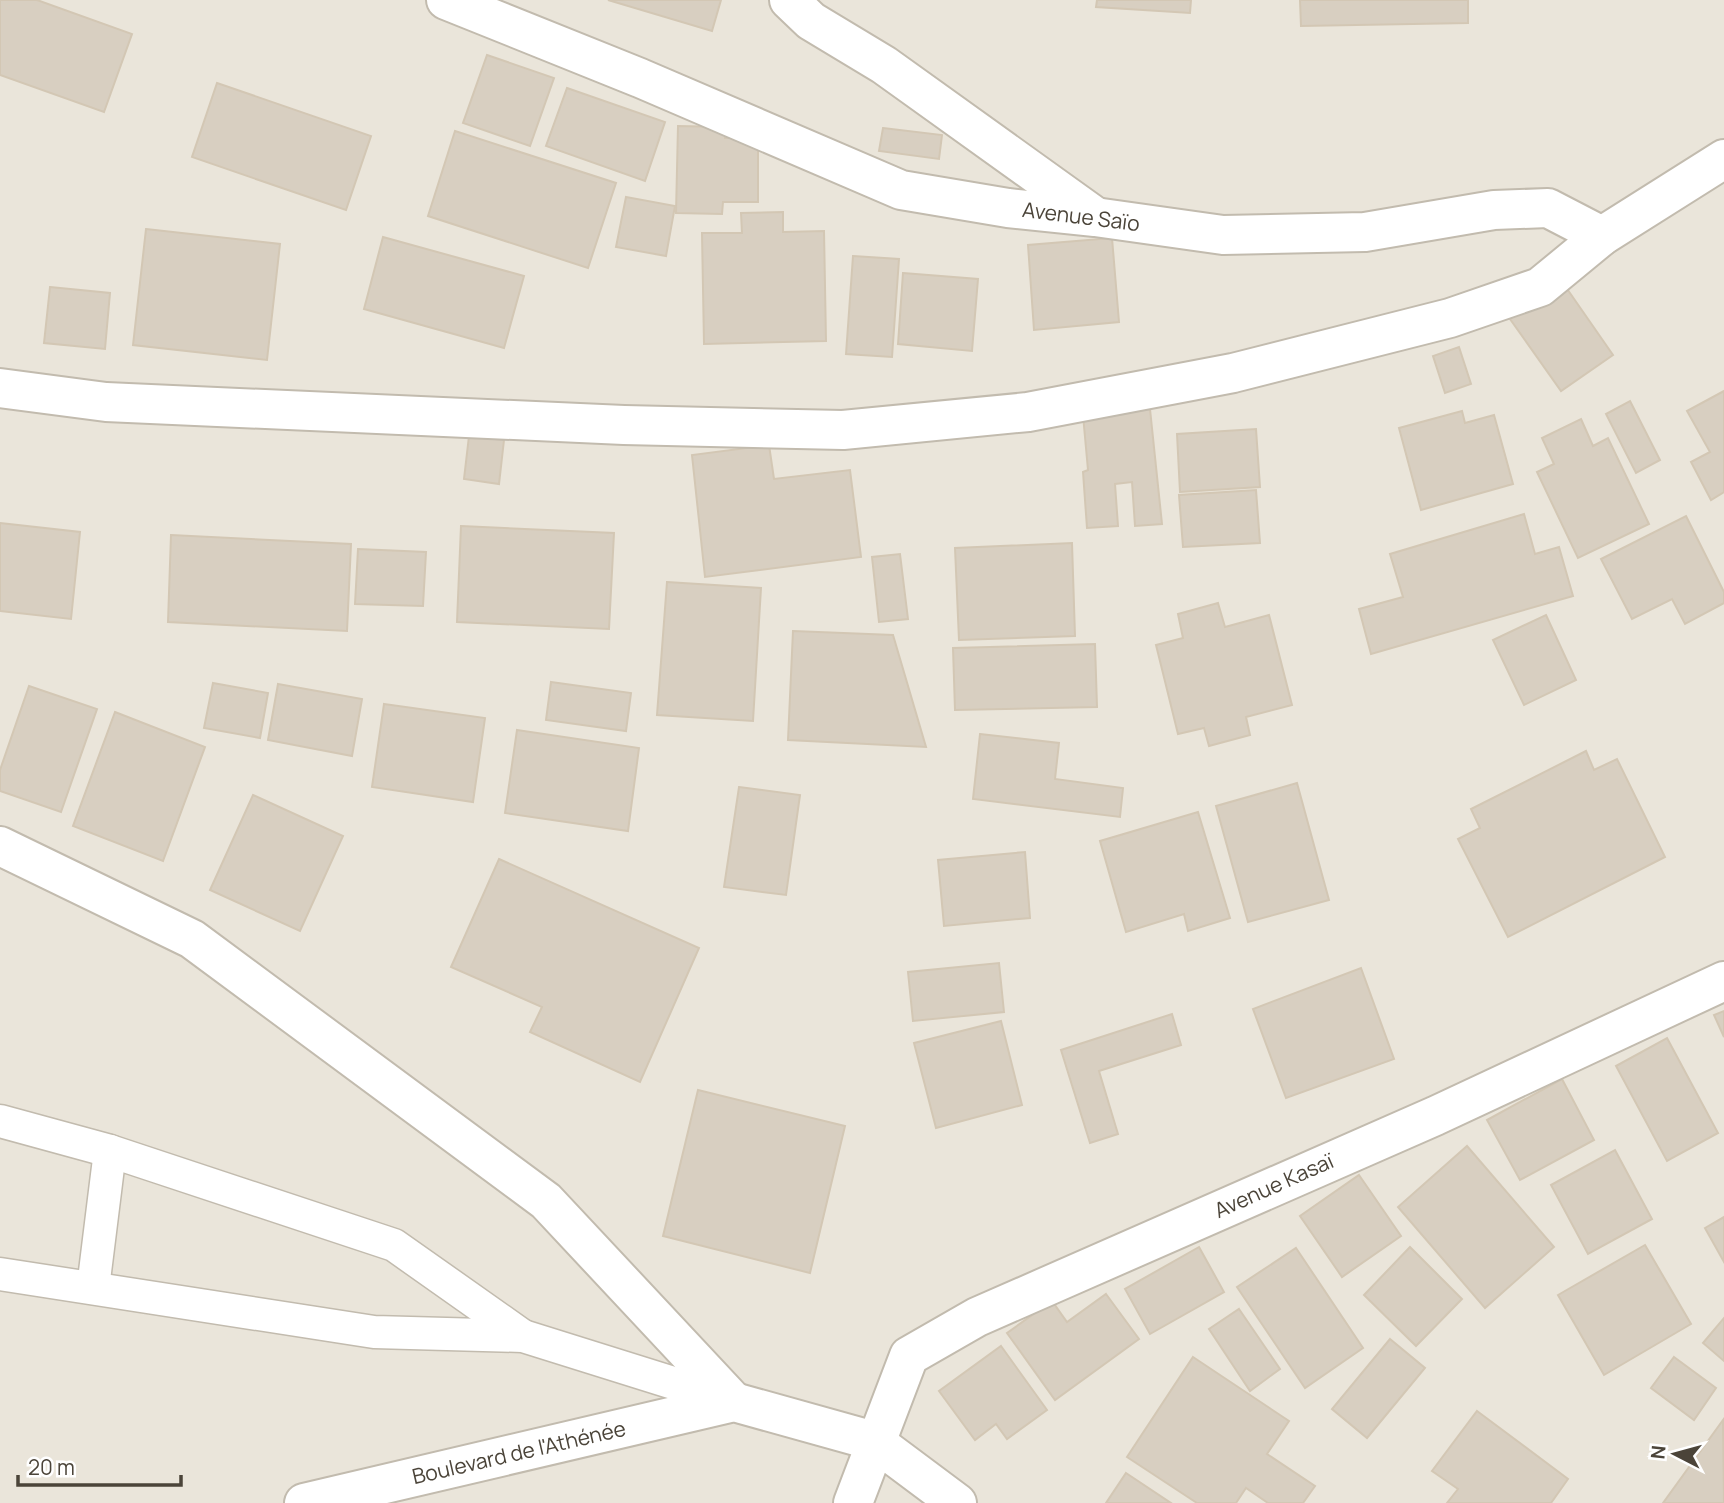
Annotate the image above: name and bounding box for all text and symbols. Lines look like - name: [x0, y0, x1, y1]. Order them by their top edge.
- street label: Avenue Saïo: [1021, 195, 1141, 237]
- street label: Avenue Kasaï: [1210, 1146, 1339, 1224]
- street label: Boulevard de l'Athénée: [409, 1414, 628, 1490]
- north arrow: [1640, 1419, 1710, 1489]
- scale bar: [18, 1444, 180, 1488]
- text: N: [1644, 1444, 1672, 1460]
- text: 20 m: [28, 1453, 75, 1481]

